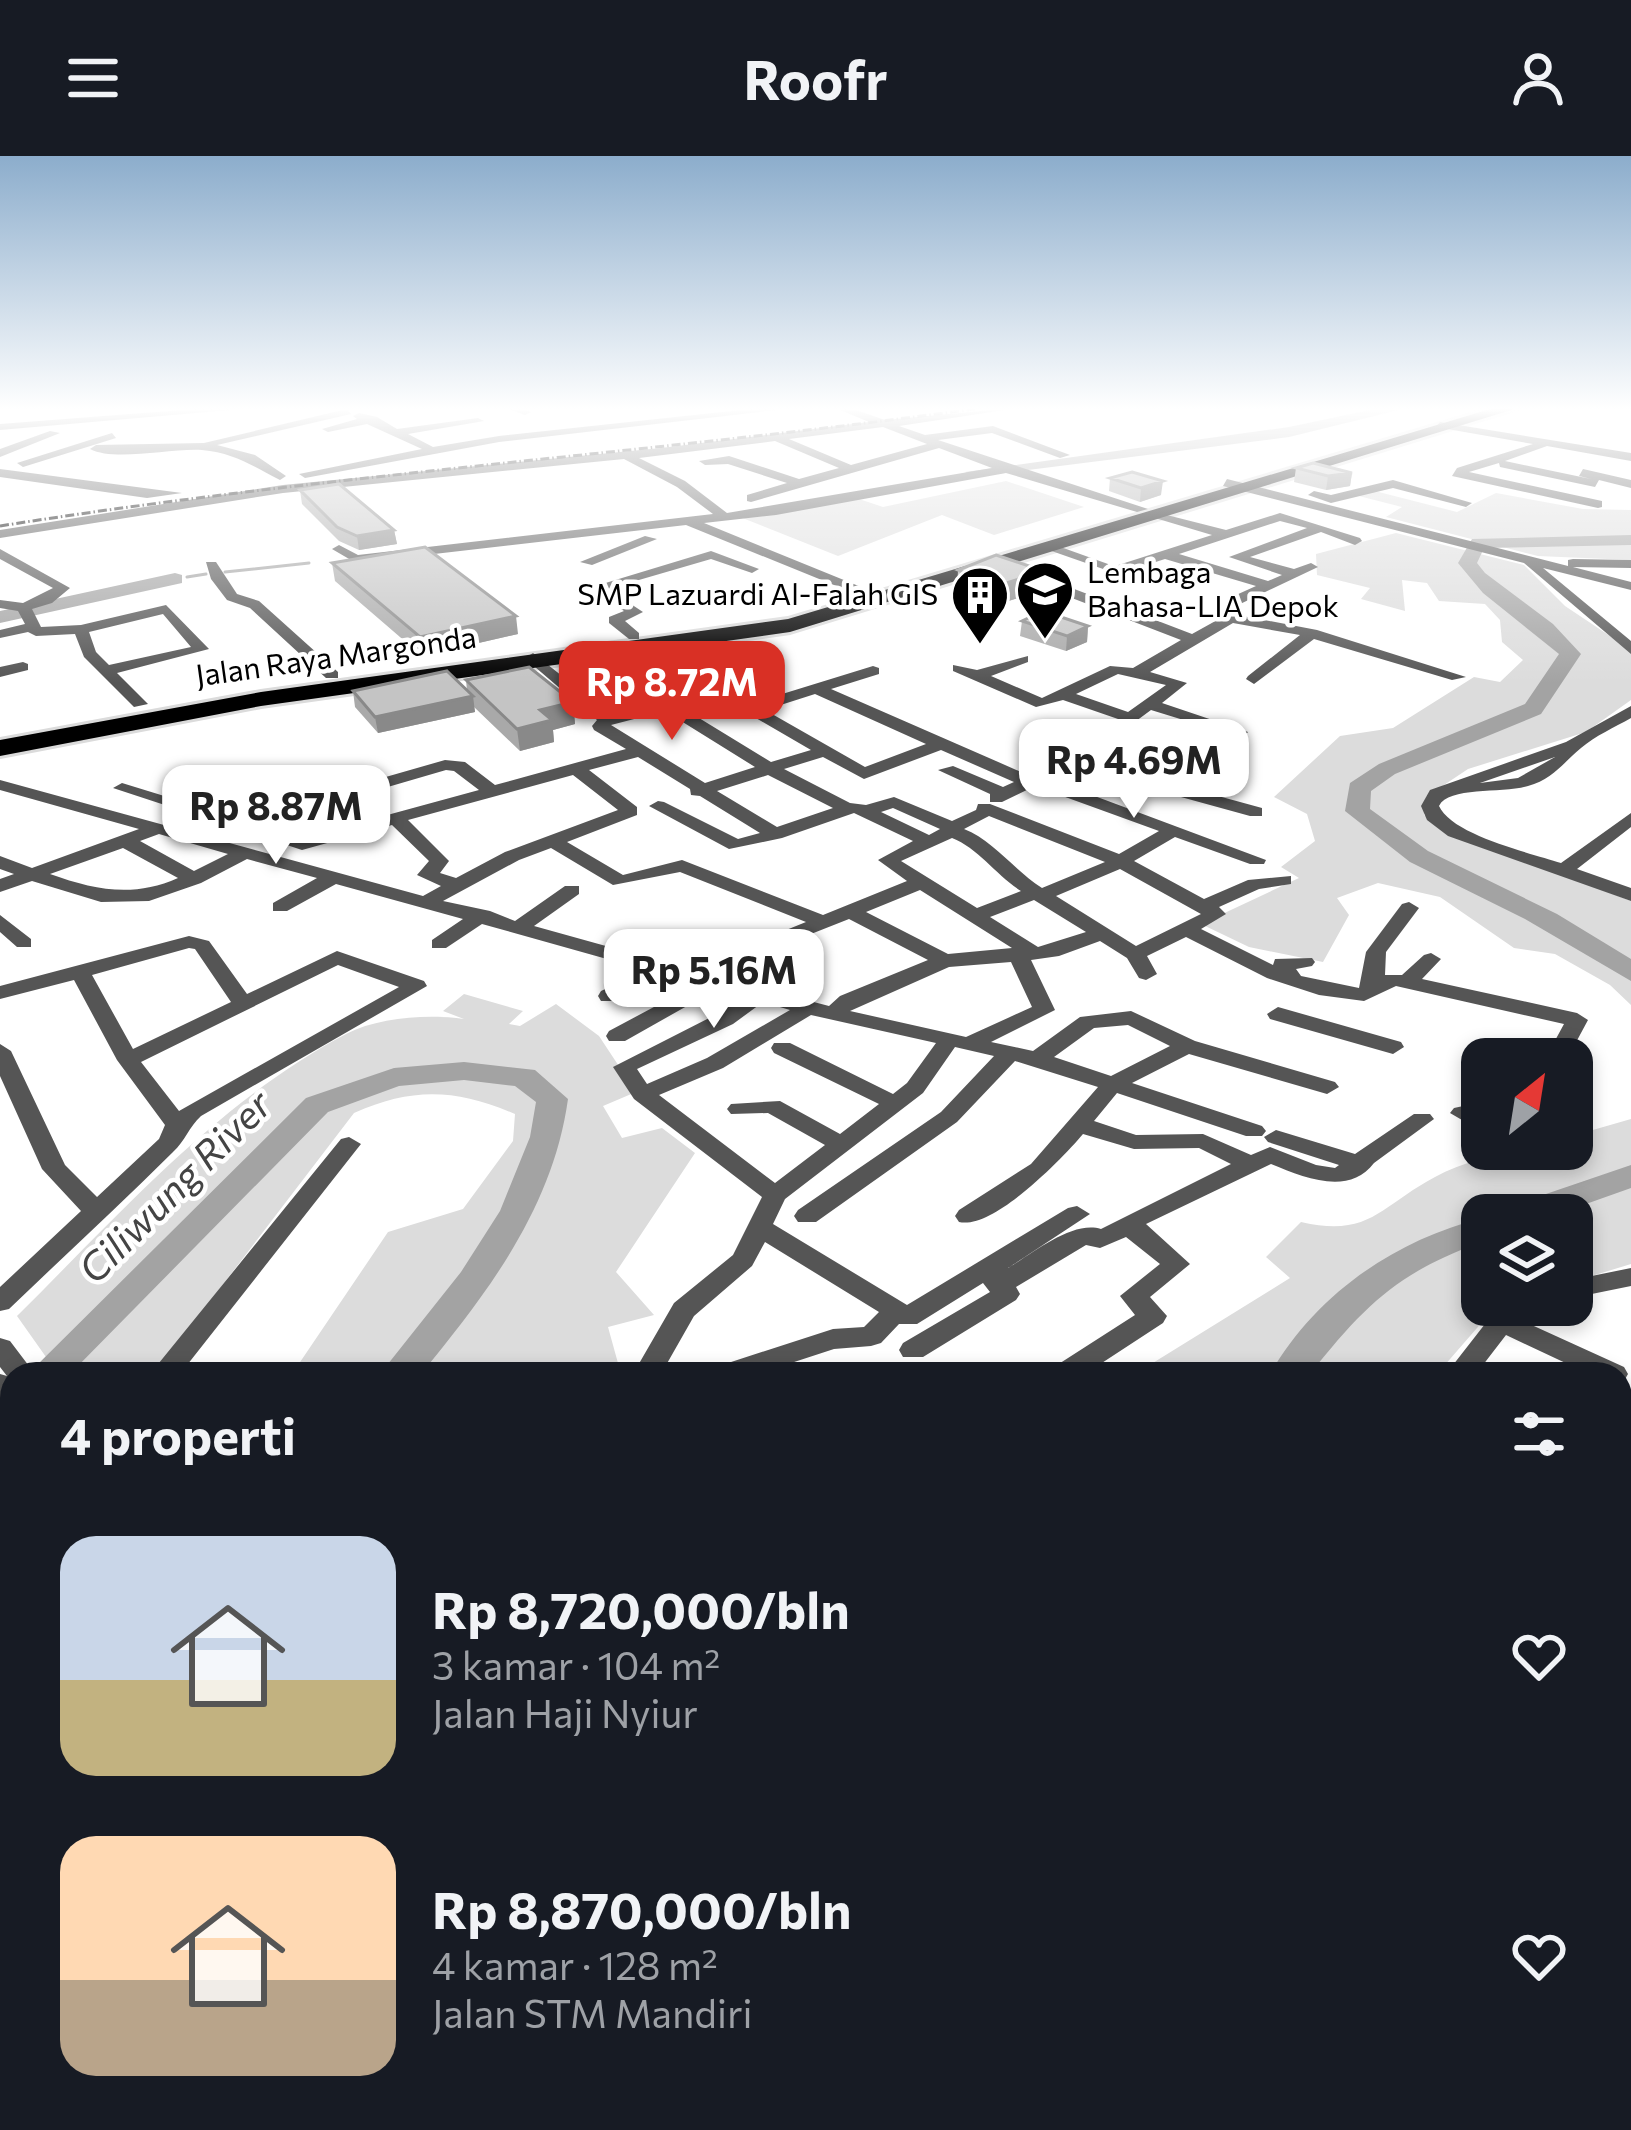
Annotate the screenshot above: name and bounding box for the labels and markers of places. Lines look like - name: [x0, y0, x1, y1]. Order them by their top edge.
- place label: Lembaga Bahasa-LIA Depok: [1087, 552, 1339, 623]
- school or university icon: Lembaga Bahasa-LIA Depok: [1014, 559, 1076, 641]
- building icon: SMP Lazuardi Al-Falah GIS: [949, 564, 1011, 646]
- place label: SMP Lazuardi Al-Falah GIS: [577, 574, 938, 611]
- pin: Rp 8.72M: [548, 641, 796, 743]
- pin: Rp 4.69M: [1010, 719, 1258, 821]
- pin: Rp 8.87M: [152, 765, 400, 867]
- pin: Rp 5.16M: [590, 929, 838, 1031]

